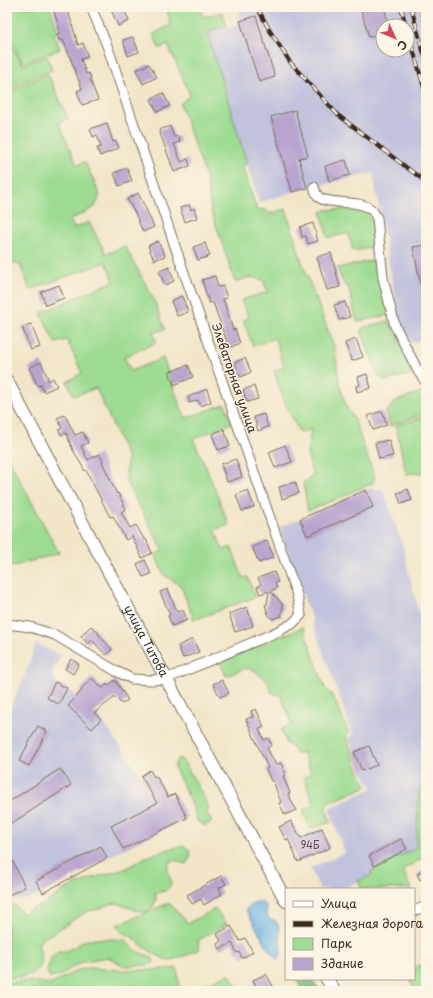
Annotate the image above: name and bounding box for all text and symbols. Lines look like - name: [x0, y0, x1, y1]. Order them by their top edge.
- north arrow: [375, 18, 415, 58]
- text: С: [394, 36, 412, 54]
- street label: Элеваторная улица: [208, 320, 262, 436]
- street label: улица Титова: [120, 601, 174, 680]
- house number: 94Б: [301, 837, 320, 852]
- legend: [285, 888, 415, 980]
- text: Улица: [321, 894, 357, 912]
- text: Железная дорога: [321, 914, 424, 932]
- text: Парк: [321, 934, 353, 952]
- text: Здание: [321, 954, 363, 972]

